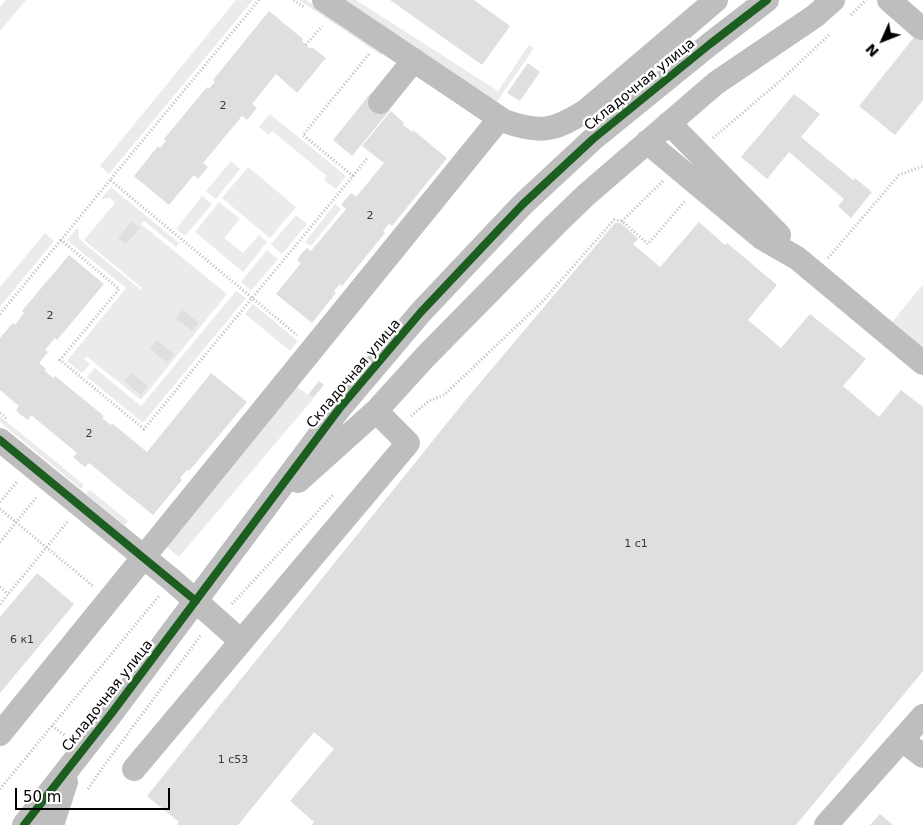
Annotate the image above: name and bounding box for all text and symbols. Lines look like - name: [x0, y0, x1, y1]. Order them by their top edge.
- north arrow: [858, 15, 908, 65]
- street label: Складочная улица: [581, 35, 699, 135]
- text: N: [862, 41, 882, 60]
- house number: 2: [220, 99, 226, 113]
- house number: 2: [367, 209, 373, 223]
- house number: 2: [47, 309, 53, 323]
- street label: Складочная улица: [303, 316, 405, 432]
- house number: 2: [86, 427, 92, 441]
- house number: 1 с1: [624, 537, 648, 551]
- house number: 6 к1: [10, 633, 34, 647]
- street label: Складочная улица: [59, 637, 157, 755]
- house number: 1 с53: [218, 753, 248, 767]
- scale bar: [18, 778, 172, 810]
- text: 50 m: [23, 788, 61, 806]

